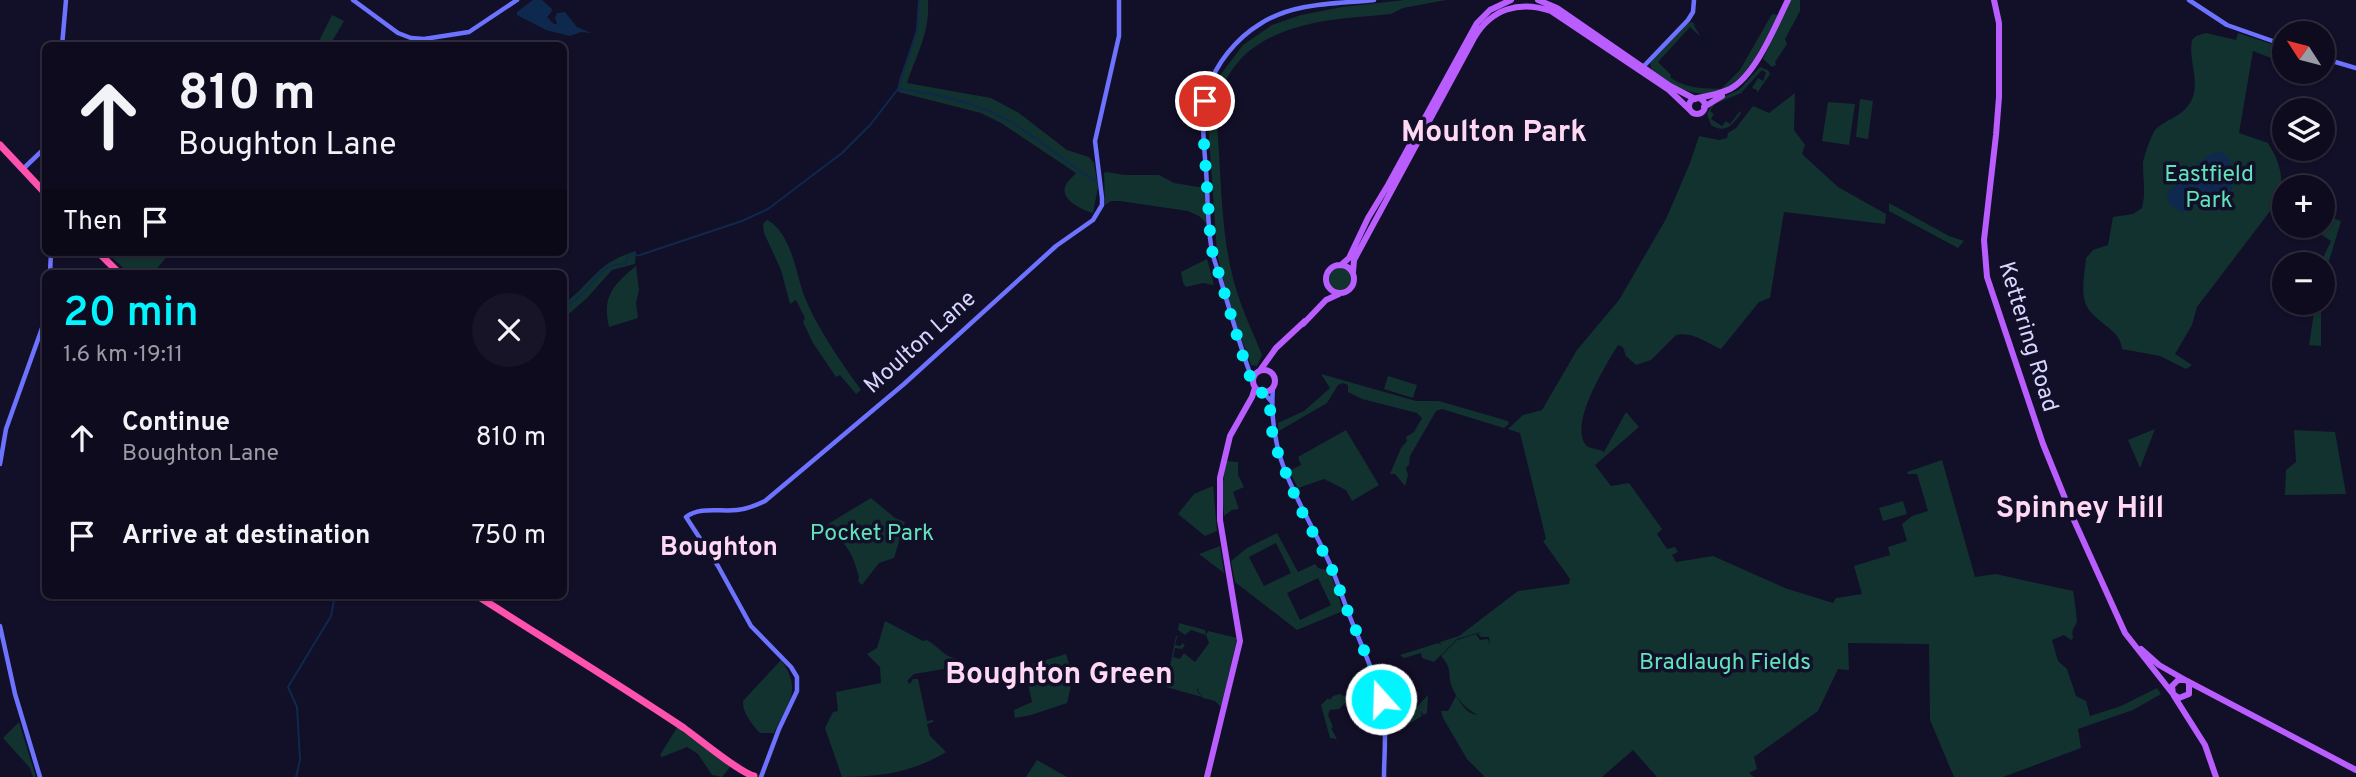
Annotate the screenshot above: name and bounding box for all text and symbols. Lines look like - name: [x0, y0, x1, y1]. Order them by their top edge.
- north arrow: [2272, 21, 2334, 84]
- map controls: [2272, 21, 2335, 315]
- text: 810 m: [178, 65, 316, 127]
- icon: ahead: [63, 70, 154, 161]
- pin: [1175, 71, 1235, 131]
- icon: arrive: [1186, 82, 1224, 120]
- button: layers: [2272, 98, 2335, 161]
- district label: Moulton Park: [1401, 115, 1587, 152]
- text: Boughton Lane: [178, 126, 396, 166]
- park label: Eastfield Park: [2164, 161, 2254, 216]
- button: +: [2272, 175, 2335, 238]
- icon: arrive: [136, 203, 174, 241]
- text: Then: [63, 206, 122, 239]
- button: −: [2272, 252, 2335, 315]
- street label: Kettering Road: [1990, 258, 2064, 416]
- street label: Moulton Lane: [859, 285, 983, 401]
- text: 20 min: [63, 288, 199, 341]
- button: close: [472, 293, 546, 367]
- text: 1.6 km · 19:11: [63, 341, 183, 370]
- text: Continue: [122, 407, 230, 440]
- icon: ahead: [63, 419, 101, 457]
- text: 810 m: [476, 422, 546, 455]
- text: Boughton Lane: [122, 440, 279, 469]
- district label: Spinney Hill: [1996, 491, 2164, 528]
- icon: arrive: [63, 517, 101, 555]
- text: Arrive at destination: [122, 520, 370, 553]
- text: 750 m: [472, 520, 546, 553]
- park label: Pocket Park: [810, 520, 934, 549]
- district label: Boughton: [660, 532, 778, 565]
- park label: Bradlaugh Fields: [1639, 649, 1811, 678]
- district label: Boughton Green: [945, 657, 1173, 694]
- position arrow: [1344, 662, 1418, 736]

